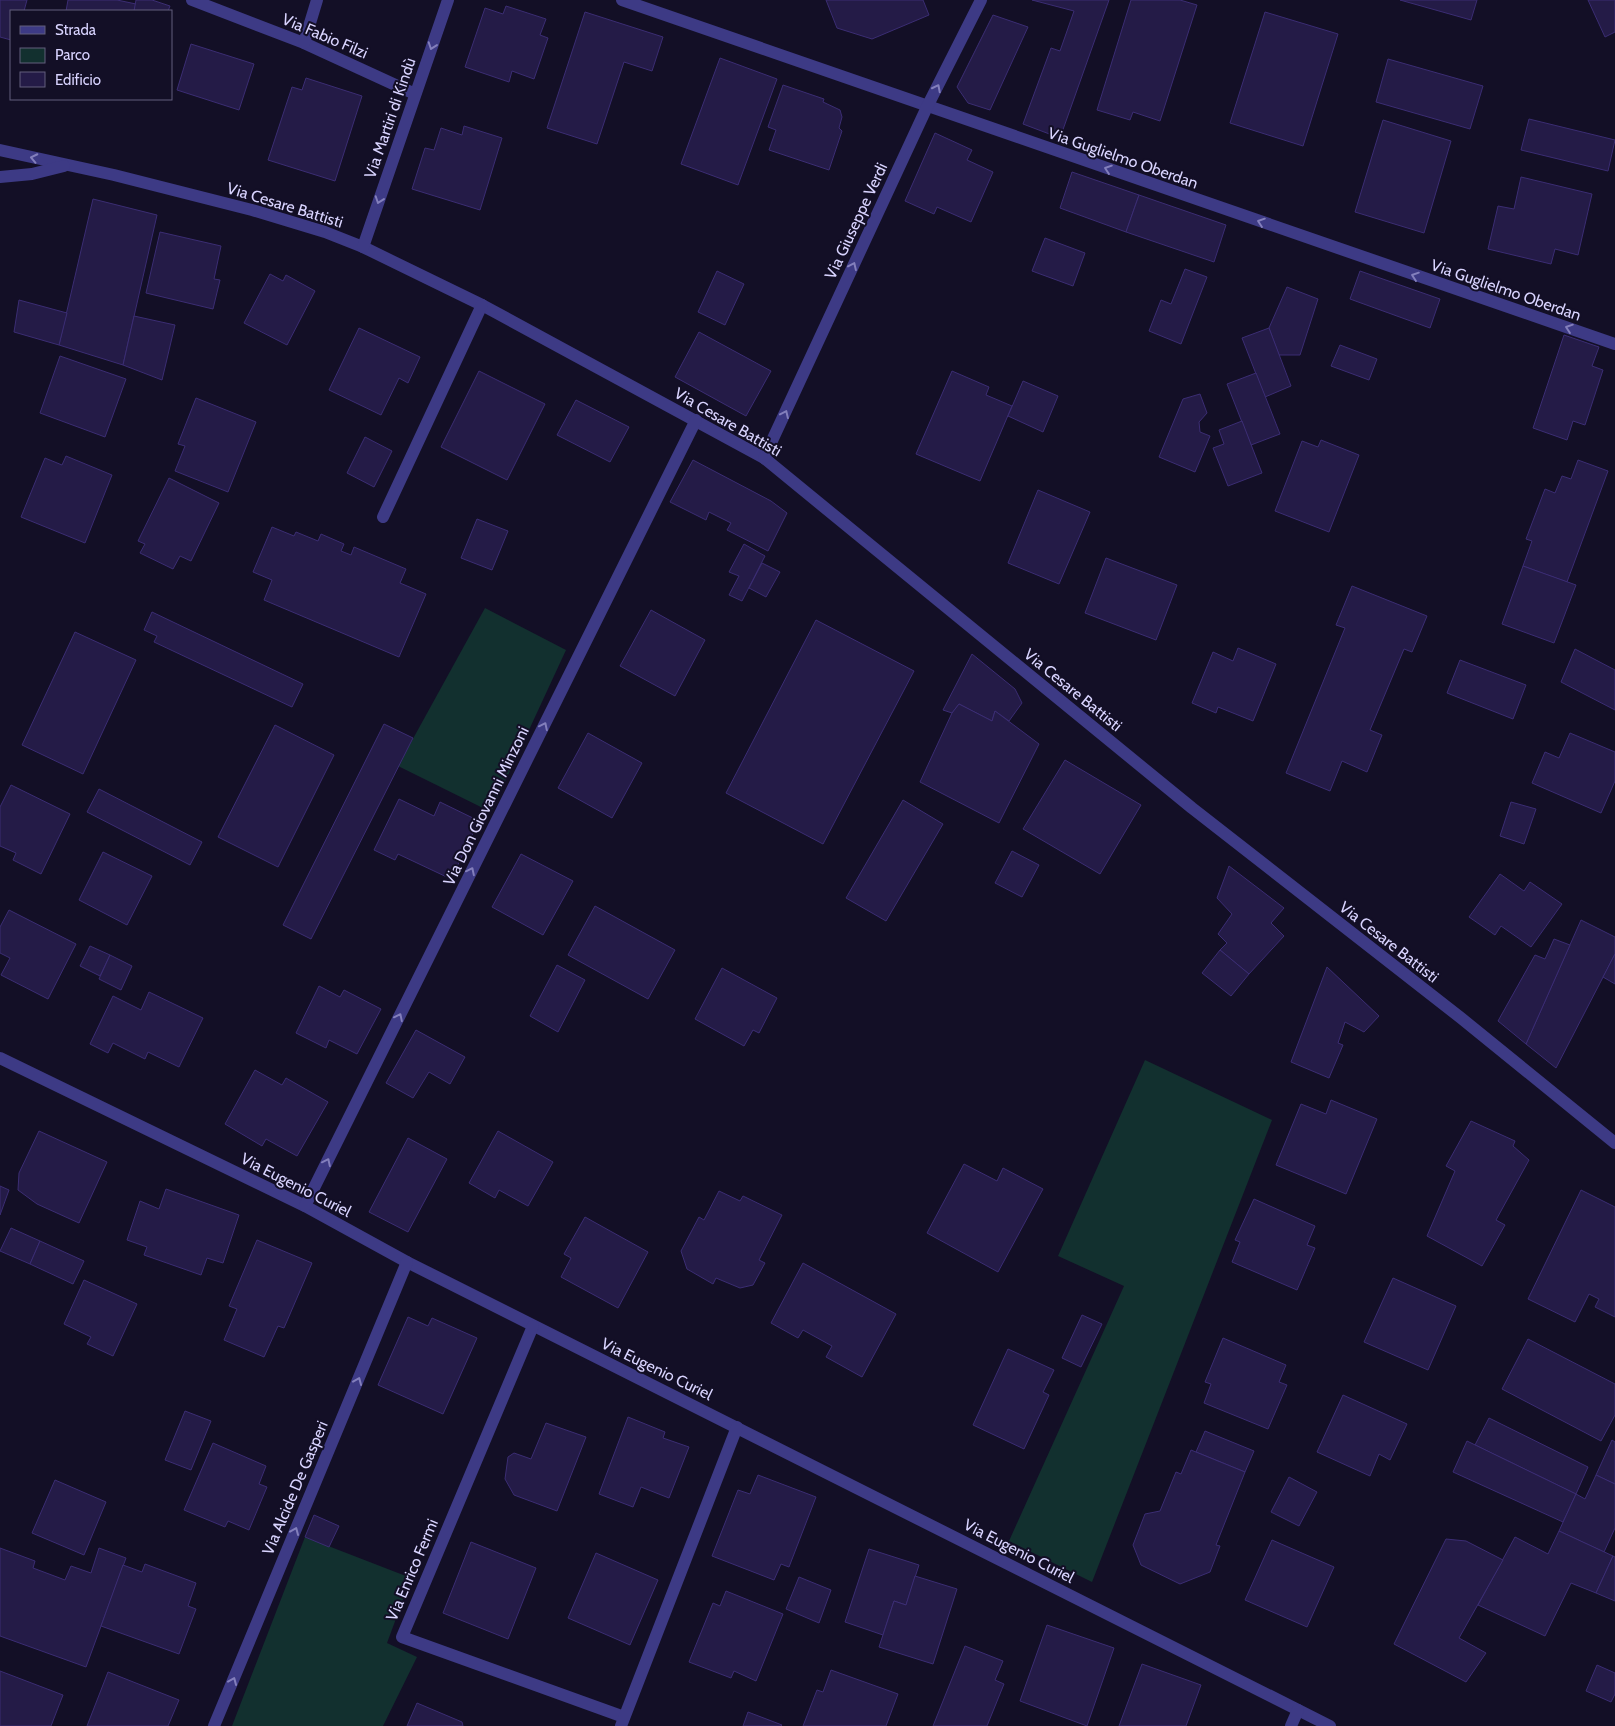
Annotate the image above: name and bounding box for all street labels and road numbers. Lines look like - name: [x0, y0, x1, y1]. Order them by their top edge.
- street label: Via Fabio Filzi: [279, 9, 371, 63]
- street label: Via Martiri di Kindù: [360, 55, 420, 181]
- street label: Via Guglielmo Oberdan: [1046, 123, 1201, 193]
- street label: Via Giuseppe Verdi: [821, 160, 891, 282]
- street label: Via Cesare Battisti: [225, 178, 345, 232]
- street label: Via Guglielmo Oberdan: [1429, 255, 1584, 325]
- street label: Via Cesare Battisti: [671, 384, 785, 460]
- street label: Via Cesare Battisti: [1020, 645, 1126, 735]
- street label: Via Don Giovanni Minzoni: [439, 723, 533, 889]
- street label: Via Cesare Battisti: [1336, 897, 1442, 987]
- street label: Via Eugenio Curiel: [238, 1149, 355, 1221]
- street label: Via Eugenio Curiel: [598, 1334, 716, 1404]
- street label: Via Alcide De Gasperi: [258, 1418, 332, 1558]
- street label: Via Eugenio Curiel: [961, 1515, 1078, 1587]
- street label: Via Enrico Fermi: [382, 1516, 442, 1624]

